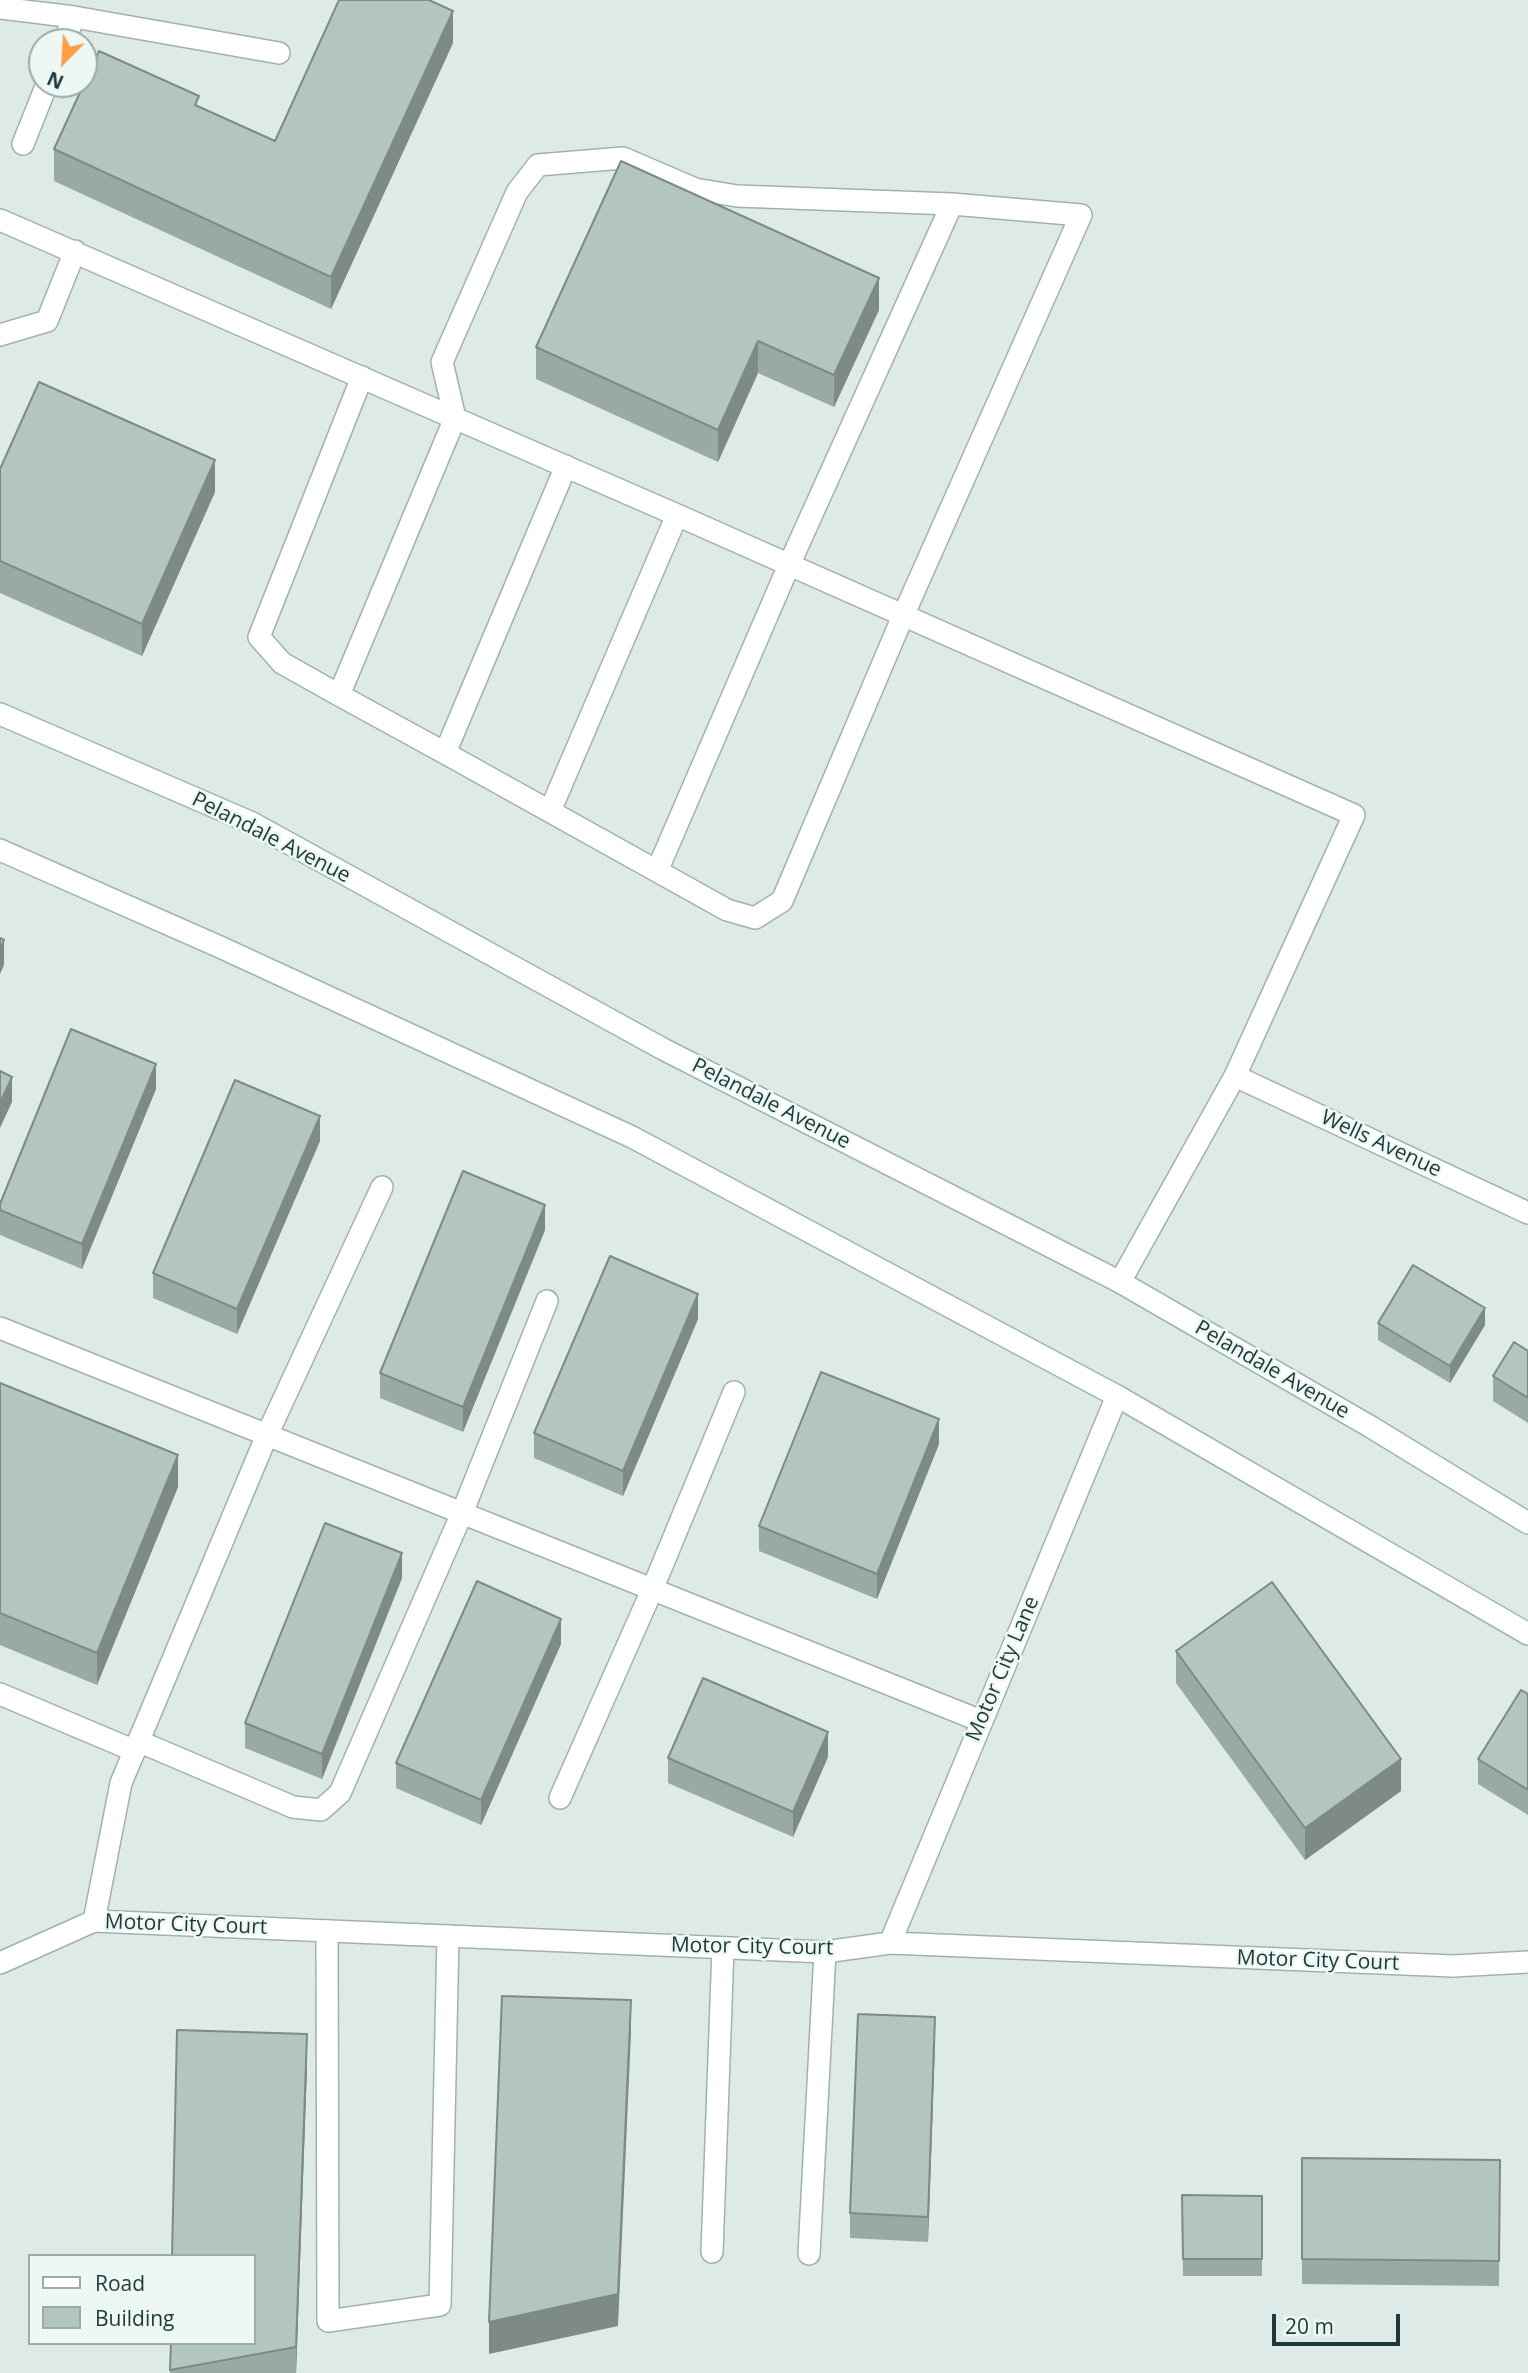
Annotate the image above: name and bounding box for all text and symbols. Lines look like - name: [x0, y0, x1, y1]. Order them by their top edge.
- north arrow: [28, 28, 98, 98]
- text: N: [43, 65, 68, 95]
- street label: Pelandale Avenue: [188, 787, 354, 889]
- street label: Pelandale Avenue: [688, 1053, 854, 1155]
- street label: Wells Avenue: [1317, 1105, 1445, 1183]
- street label: Pelandale Avenue: [1190, 1315, 1354, 1425]
- street label: Motor City Lane: [961, 1593, 1045, 1745]
- street label: Motor City Court: [104, 1910, 268, 1940]
- street label: Motor City Court: [671, 1933, 833, 1961]
- street label: Motor City Court: [1236, 1946, 1400, 1976]
- legend: [28, 2254, 256, 2345]
- text: Road: [95, 2269, 145, 2297]
- scale bar: [1276, 2300, 1404, 2344]
- text: Building: [95, 2304, 174, 2332]
- text: 20 m: [1285, 2312, 1334, 2340]

